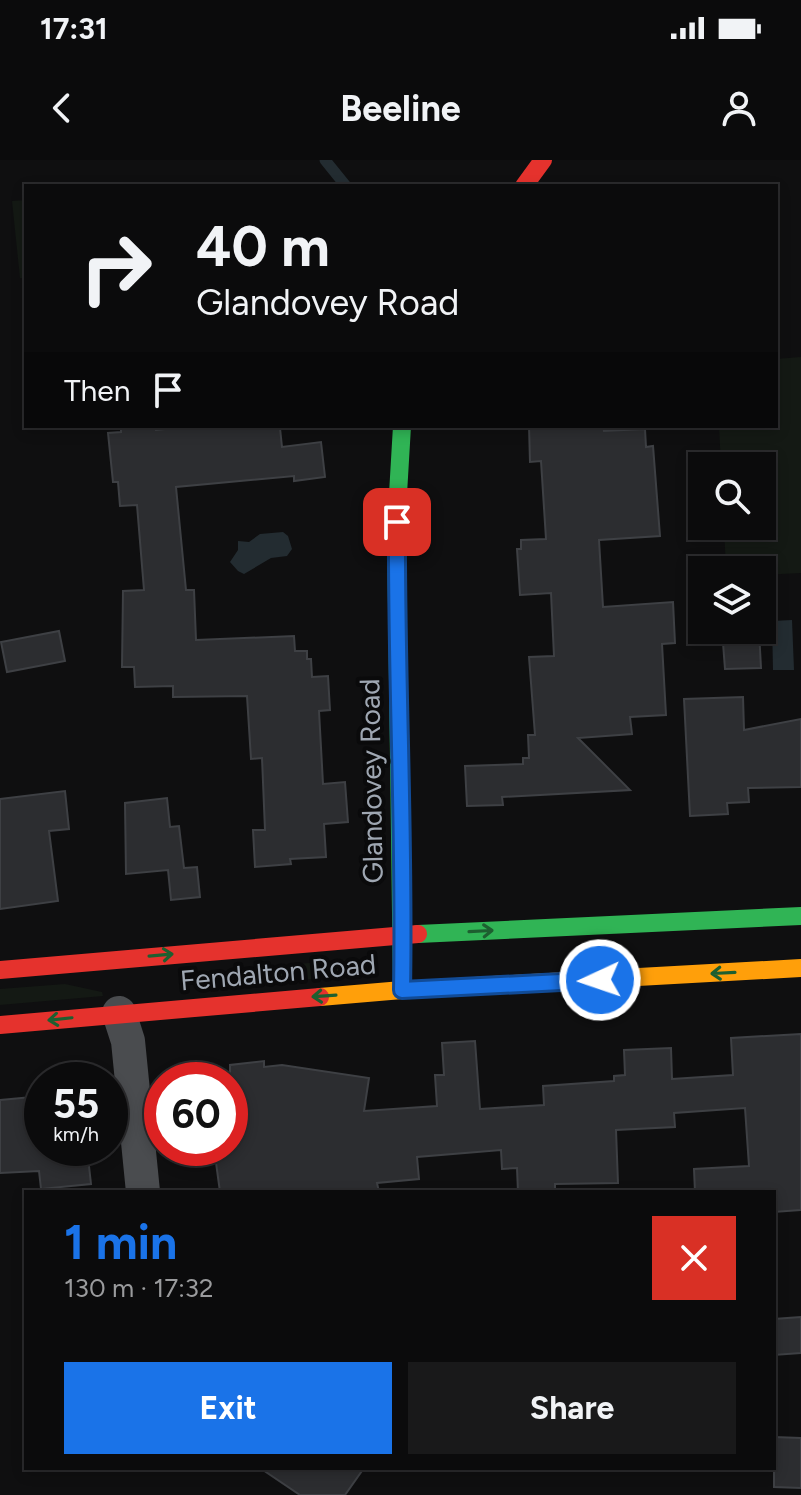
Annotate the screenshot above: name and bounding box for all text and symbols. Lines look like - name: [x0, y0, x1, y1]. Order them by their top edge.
- text: 17:31: [40, 10, 108, 47]
- icon: back: [40, 86, 84, 130]
- icon: person: [717, 86, 761, 130]
- text: Beeline: [340, 87, 461, 130]
- text: 40 m: [196, 213, 330, 280]
- icon: right: [64, 216, 168, 320]
- text: Glandovey Road: [196, 281, 459, 324]
- icon: arrive: [146, 368, 190, 412]
- text: Then: [64, 372, 130, 409]
- map controls: [688, 452, 776, 644]
- button: search: [688, 452, 776, 540]
- pin: [363, 488, 431, 556]
- icon: arrive: [375, 500, 419, 544]
- button: layers: [688, 556, 776, 644]
- street label: Glandovey Road: [352, 678, 390, 884]
- one-way arrow: [467, 923, 494, 938]
- position arrow: [558, 938, 642, 1022]
- street label: Fendalton Road: [179, 946, 377, 998]
- one-way arrow: [147, 947, 174, 962]
- one-way arrow: [710, 965, 737, 980]
- one-way arrow: [311, 989, 338, 1004]
- one-way arrow: [47, 1012, 74, 1027]
- speed limit sign: 60: [144, 1062, 248, 1166]
- text: 55: [53, 1080, 99, 1128]
- text: km/h: [53, 1122, 99, 1146]
- text: 1 min: [64, 1213, 177, 1271]
- button: close: [652, 1216, 736, 1300]
- text: 130 m · 17:32: [64, 1272, 214, 1304]
- button: Exit: [64, 1362, 392, 1454]
- button: Share: [408, 1362, 736, 1454]

